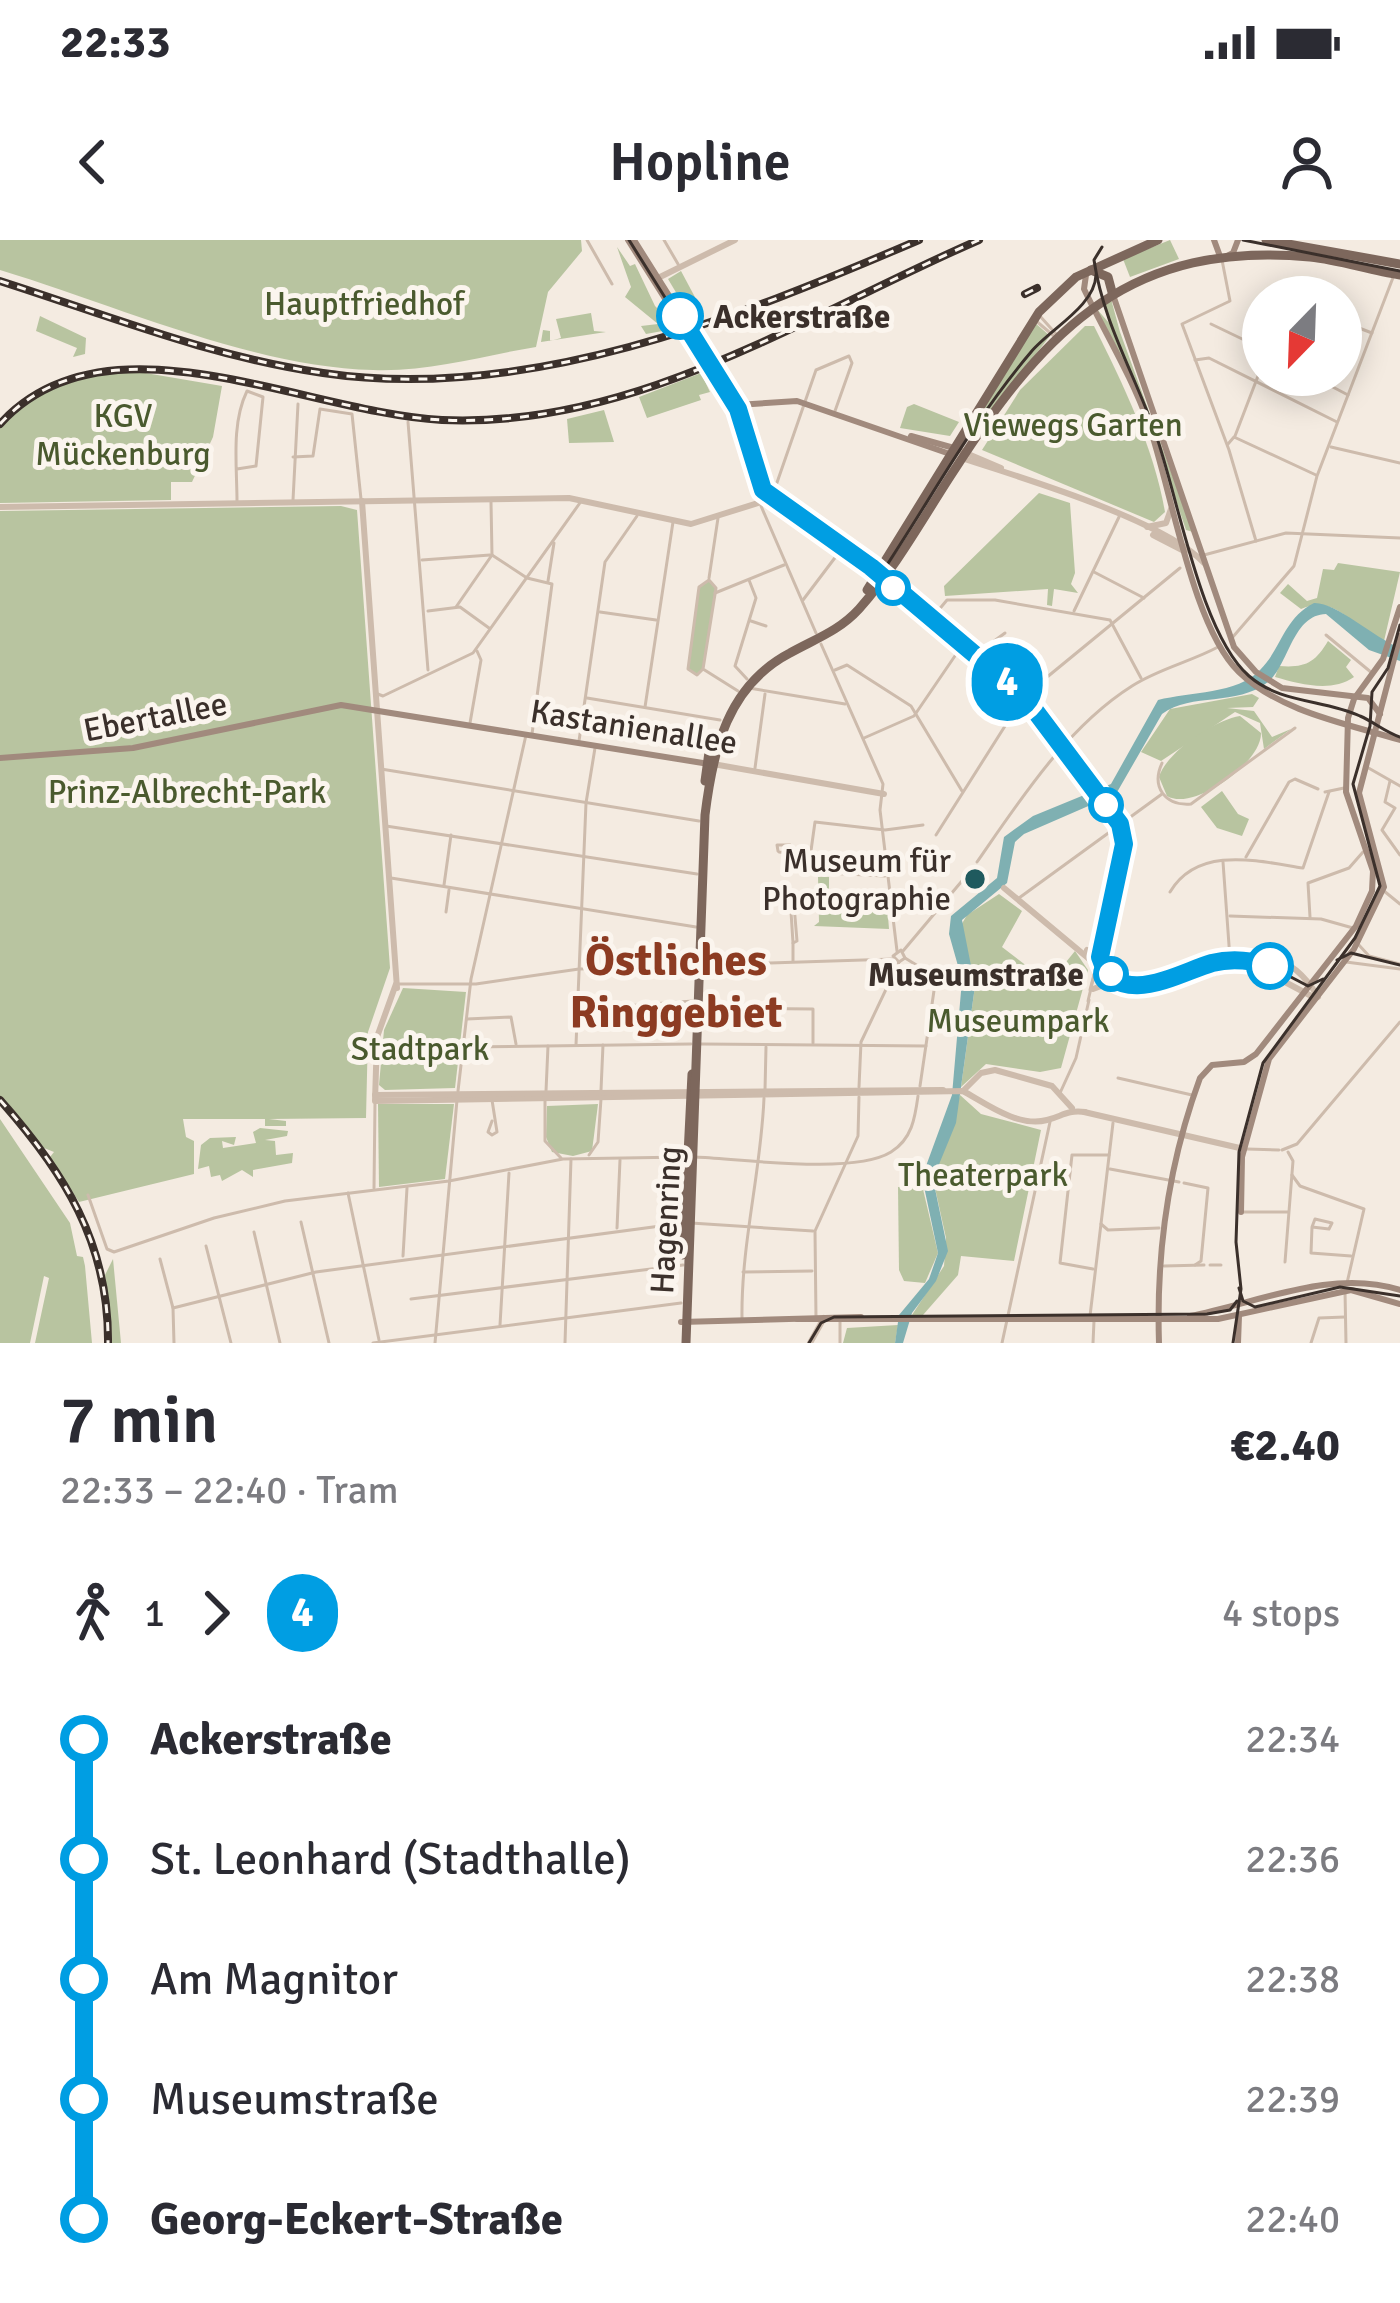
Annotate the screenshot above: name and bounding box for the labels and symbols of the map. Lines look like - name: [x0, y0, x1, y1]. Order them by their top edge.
- north arrow: [1242, 276, 1362, 396]
- park label: Hauptfriedhof: [264, 284, 466, 325]
- marker: Ackerstraße: [658, 294, 702, 338]
- place label: Ackerstraße: [713, 297, 890, 338]
- park label: KGV Mückenburg: [35, 396, 211, 475]
- park label: Viewegs Garten: [963, 405, 1183, 446]
- unlabelled marker: [877, 572, 909, 604]
- line badge: 4: [968, 643, 1046, 721]
- street label: Ebertallee: [80, 683, 231, 751]
- street label: Kastanienallee: [527, 691, 740, 764]
- park label: Prinz-Albrecht-Park: [48, 772, 326, 813]
- unlabelled marker: [1090, 789, 1122, 821]
- place label: Museum für Photographie: [762, 841, 951, 920]
- marker: Museum für Photographie: [962, 866, 988, 892]
- district label: Östliches Ringgebiet: [570, 933, 783, 1040]
- unlabelled marker: [1248, 944, 1292, 988]
- place label: Museumstraße: [868, 955, 1084, 996]
- marker: Museumstraße: [1095, 958, 1127, 990]
- park label: Museumpark: [927, 1001, 1109, 1042]
- park label: Stadtpark: [351, 1029, 489, 1070]
- street label: Hagenring: [642, 1145, 691, 1295]
- park label: Theaterpark: [898, 1155, 1068, 1196]

